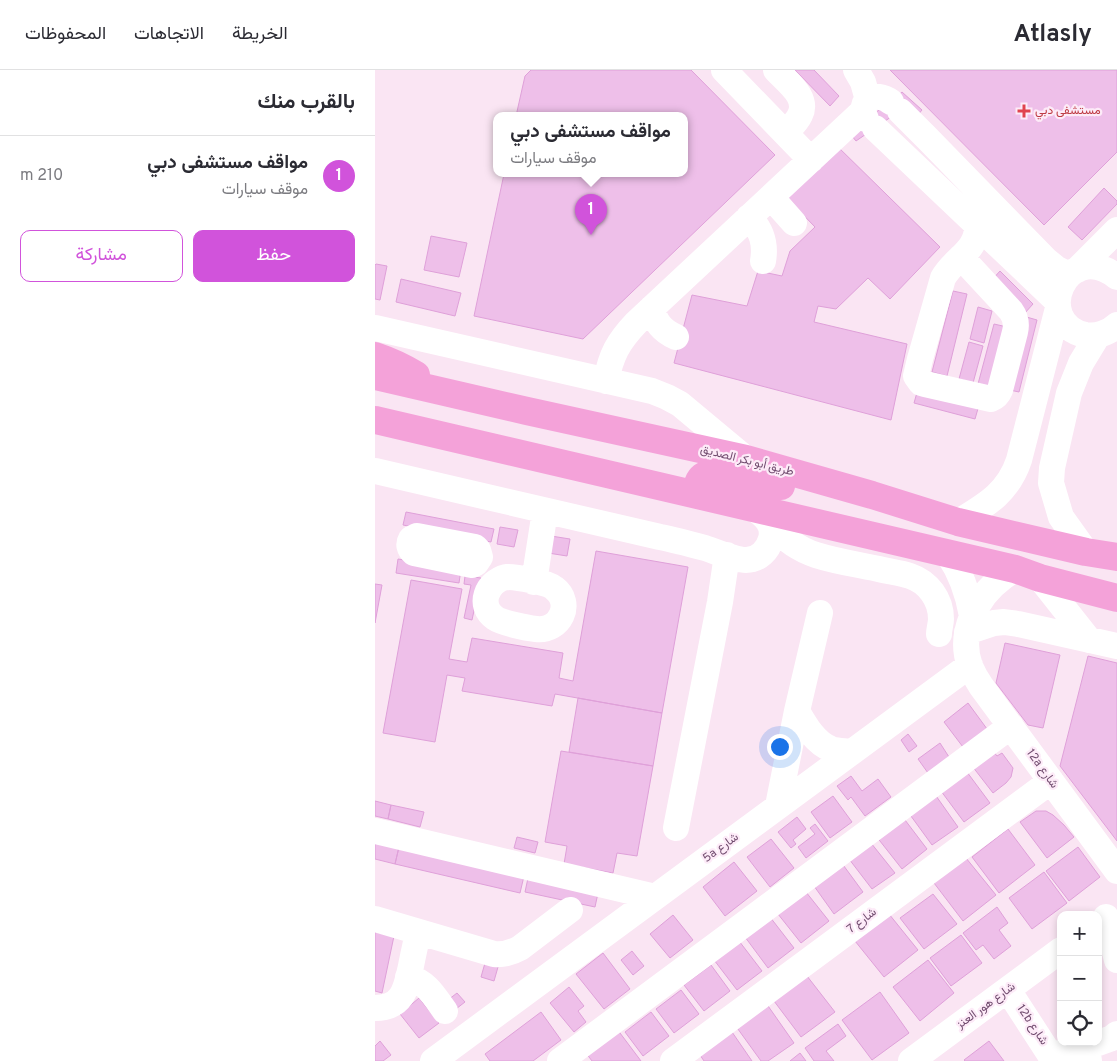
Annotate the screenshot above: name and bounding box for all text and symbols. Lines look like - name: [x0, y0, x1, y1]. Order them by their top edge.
- text: Atlasly: [1013, 20, 1092, 50]
- text: المحفوظات: [25, 23, 106, 46]
- text: الاتجاهات: [134, 23, 204, 46]
- text: الخريطة: [232, 23, 288, 46]
- text: بالقرب منك: [258, 89, 355, 116]
- place label: مستشفى دبي: [1035, 103, 1101, 120]
- marker: مستشفى دبي: [1017, 104, 1031, 118]
- popup: [493, 112, 688, 177]
- text: مواقف مستشفى دبي: [510, 120, 671, 144]
- text: موقف سيارات: [510, 149, 596, 169]
- text: مواقف مستشفى دبي: [147, 151, 308, 175]
- text: 210 m: [20, 166, 63, 186]
- text: 1: [336, 166, 342, 186]
- text: موقف سيارات: [222, 180, 308, 200]
- pin: 1: [575, 194, 607, 235]
- button: مشاركة: [20, 230, 183, 282]
- button: حفظ: [193, 230, 355, 282]
- street label: طريق أبو بكر الصديق: [699, 442, 796, 480]
- your location: [767, 734, 793, 760]
- street label: 12a شارع: [1022, 746, 1062, 792]
- street label: 5a شارع: [700, 830, 742, 866]
- street label: شارع 7: [844, 905, 880, 937]
- map controls: [1057, 911, 1102, 1046]
- button: +: [1057, 911, 1102, 956]
- button: −: [1057, 956, 1102, 1001]
- street label: شارع هور العنز: [952, 979, 1019, 1033]
- button: locate: [1057, 1001, 1102, 1046]
- street label: 12b شارع: [1013, 1002, 1051, 1048]

